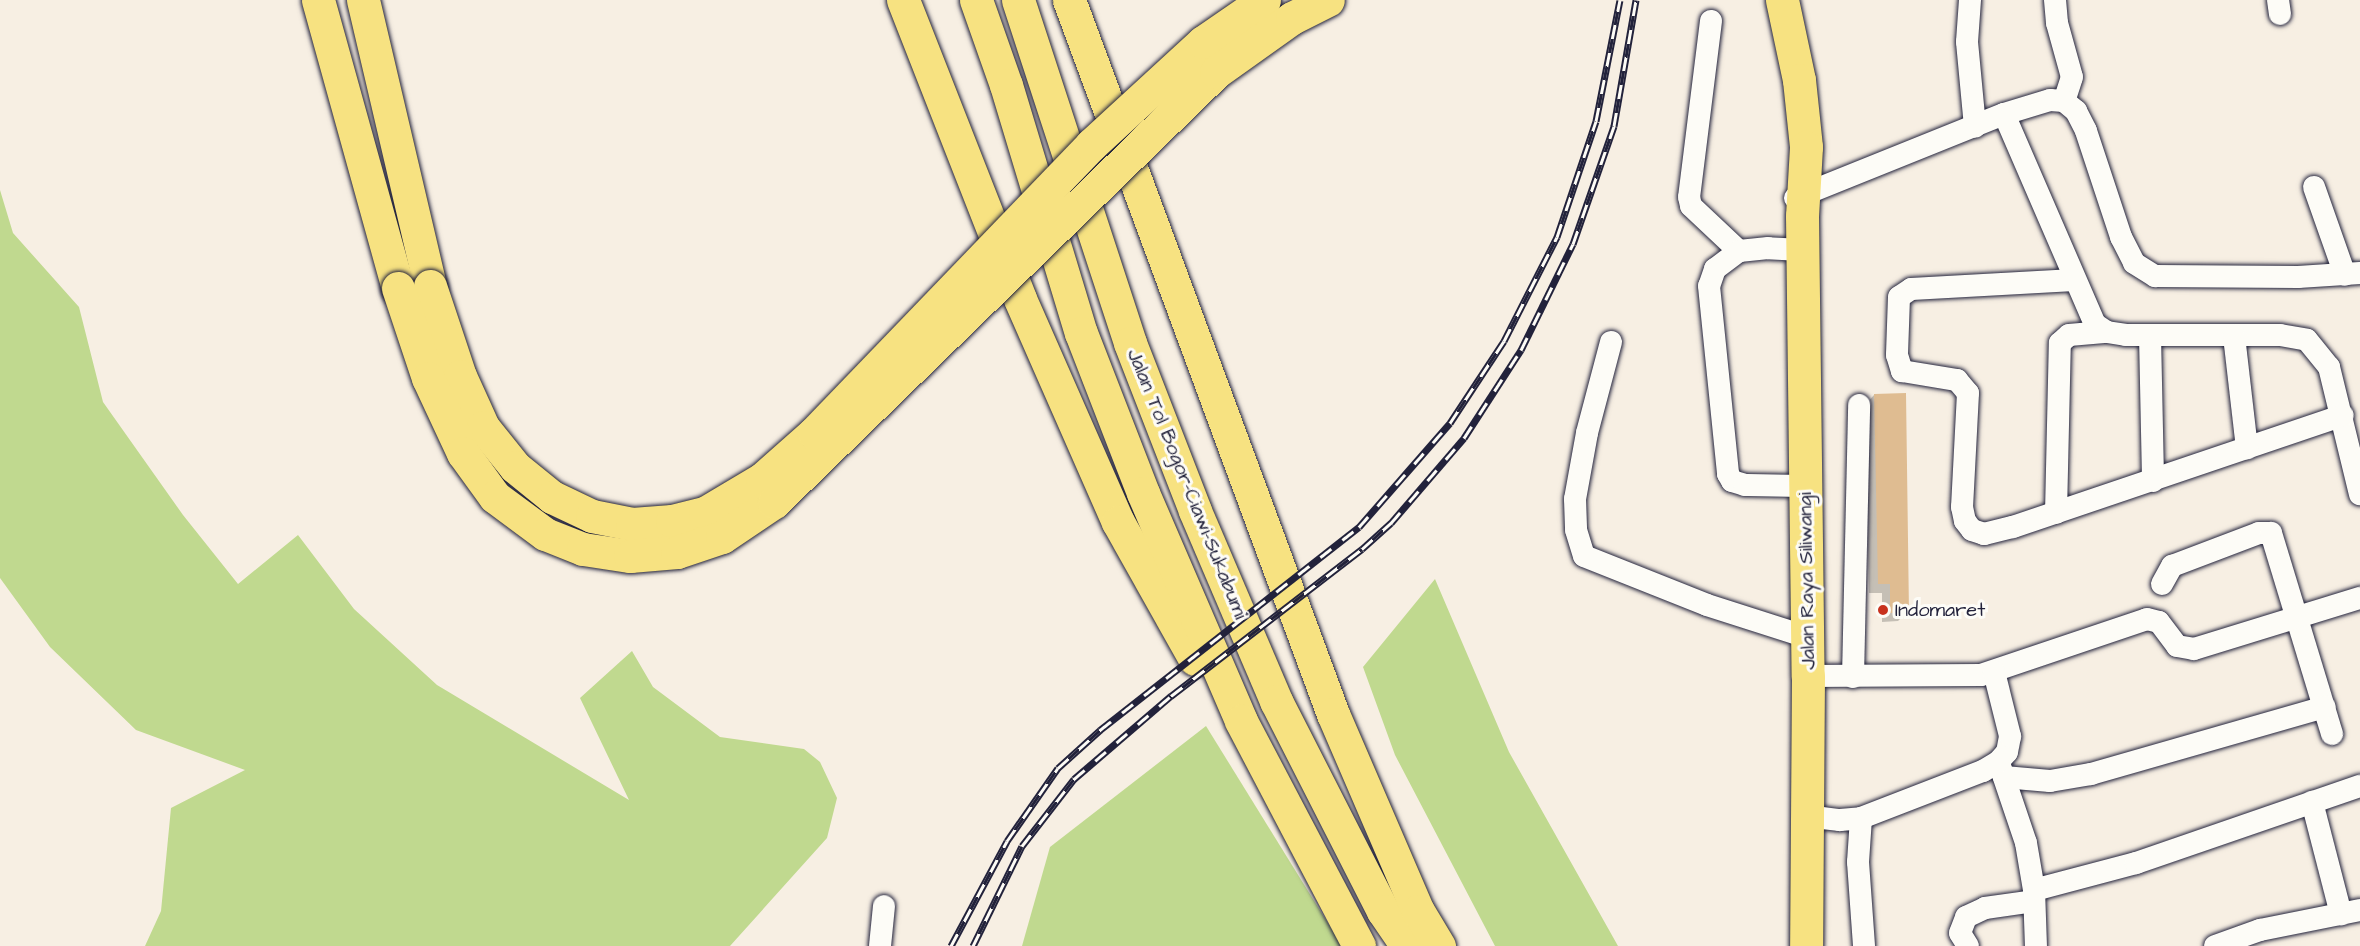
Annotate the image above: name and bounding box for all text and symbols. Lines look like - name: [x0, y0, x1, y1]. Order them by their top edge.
- street label: Jalan Tol Bogor–Ciawi–Sukabumi: [1122, 345, 1252, 623]
- street label: Jalan Raya Siliwangi: [1793, 492, 1821, 670]
- place label: Indomaret: [1895, 598, 1985, 622]
- marker: Indomaret: [1876, 603, 1890, 617]

